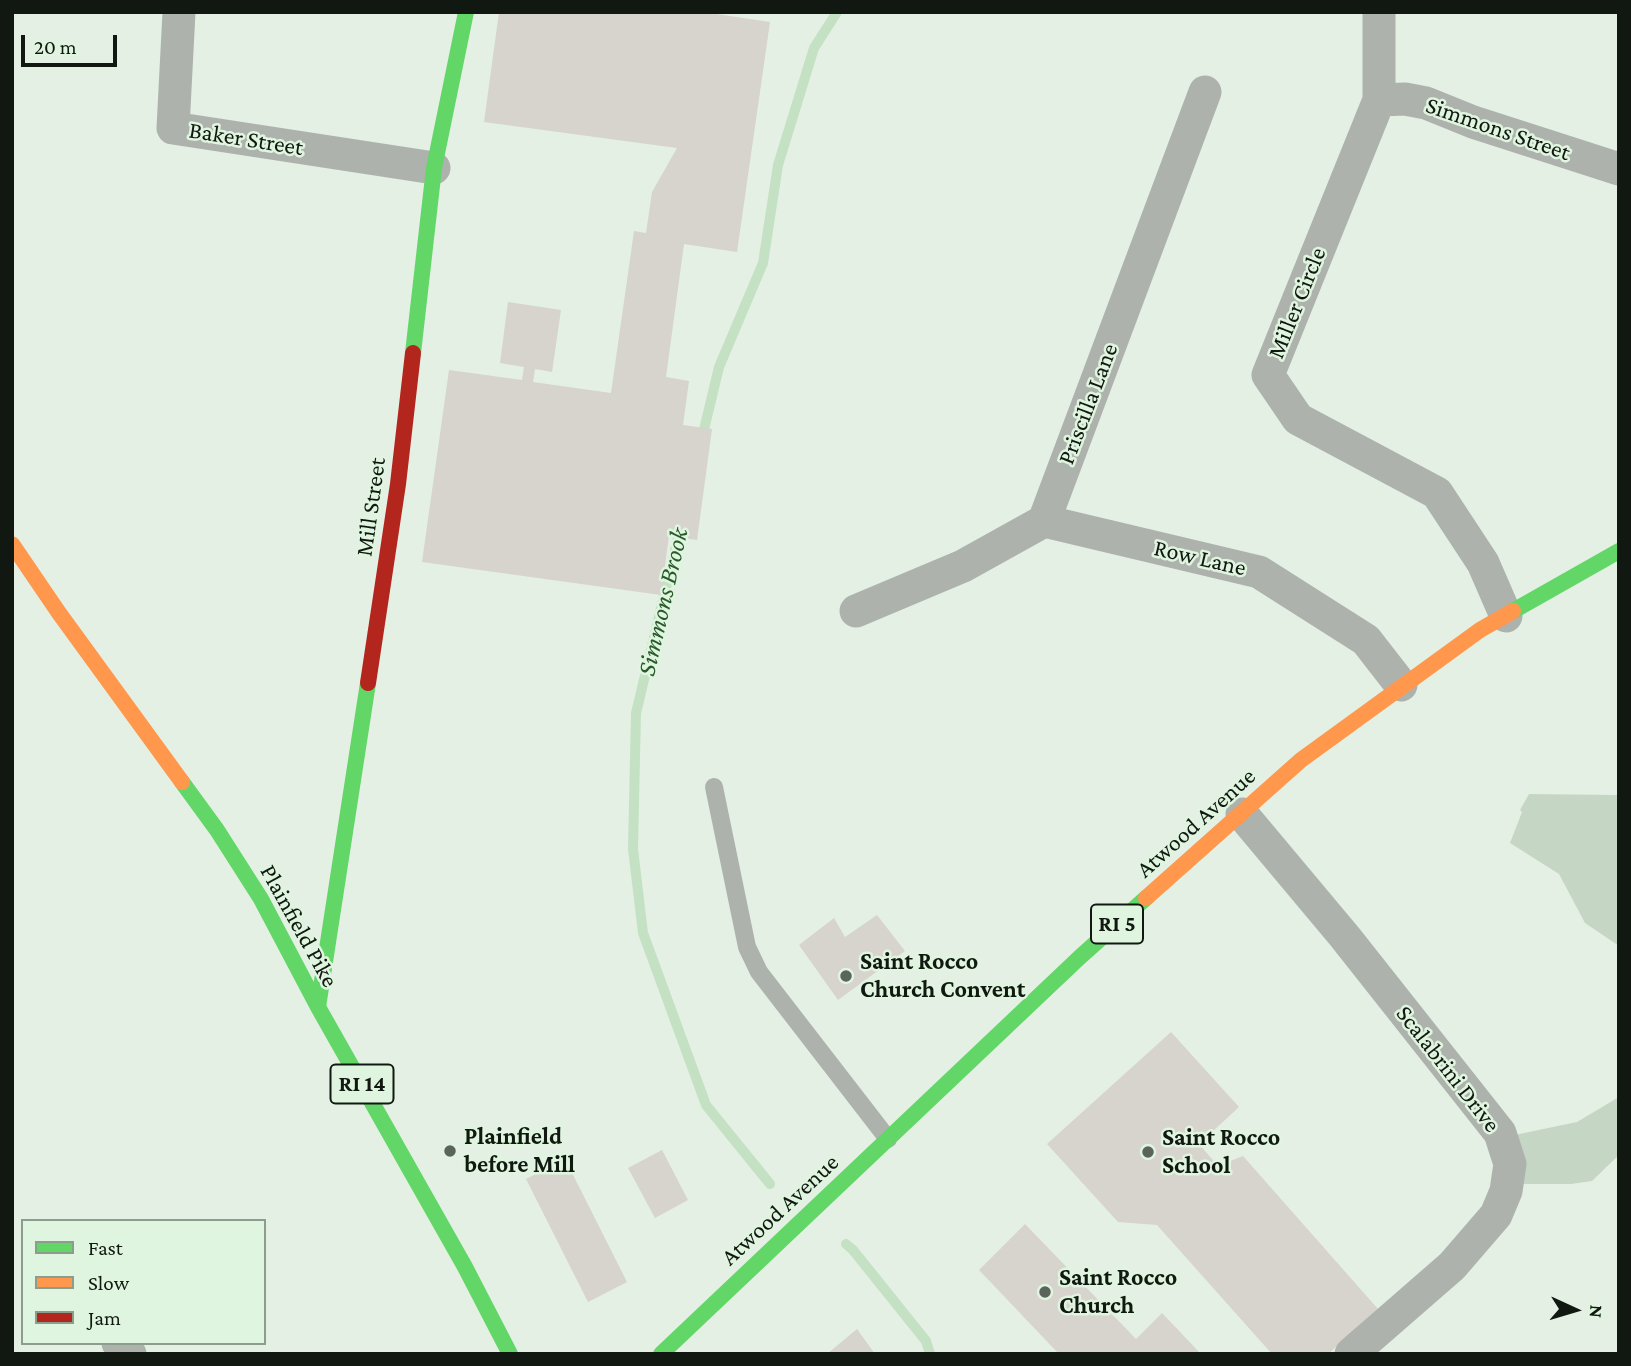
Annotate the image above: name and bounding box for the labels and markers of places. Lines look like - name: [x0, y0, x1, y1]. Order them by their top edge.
- place label: Saint Rocco Church Convent: [860, 948, 1025, 1004]
- marker: Saint Rocco Church Convent: [838, 968, 854, 984]
- place label: Plainfield before Mill: [464, 1123, 575, 1179]
- place label: Saint Rocco School: [1162, 1124, 1280, 1180]
- marker: Plainfield before Mill: [442, 1143, 458, 1159]
- marker: Saint Rocco School: [1140, 1144, 1156, 1160]
- place label: Saint Rocco Church: [1059, 1264, 1177, 1320]
- marker: Saint Rocco Church: [1037, 1284, 1053, 1300]

